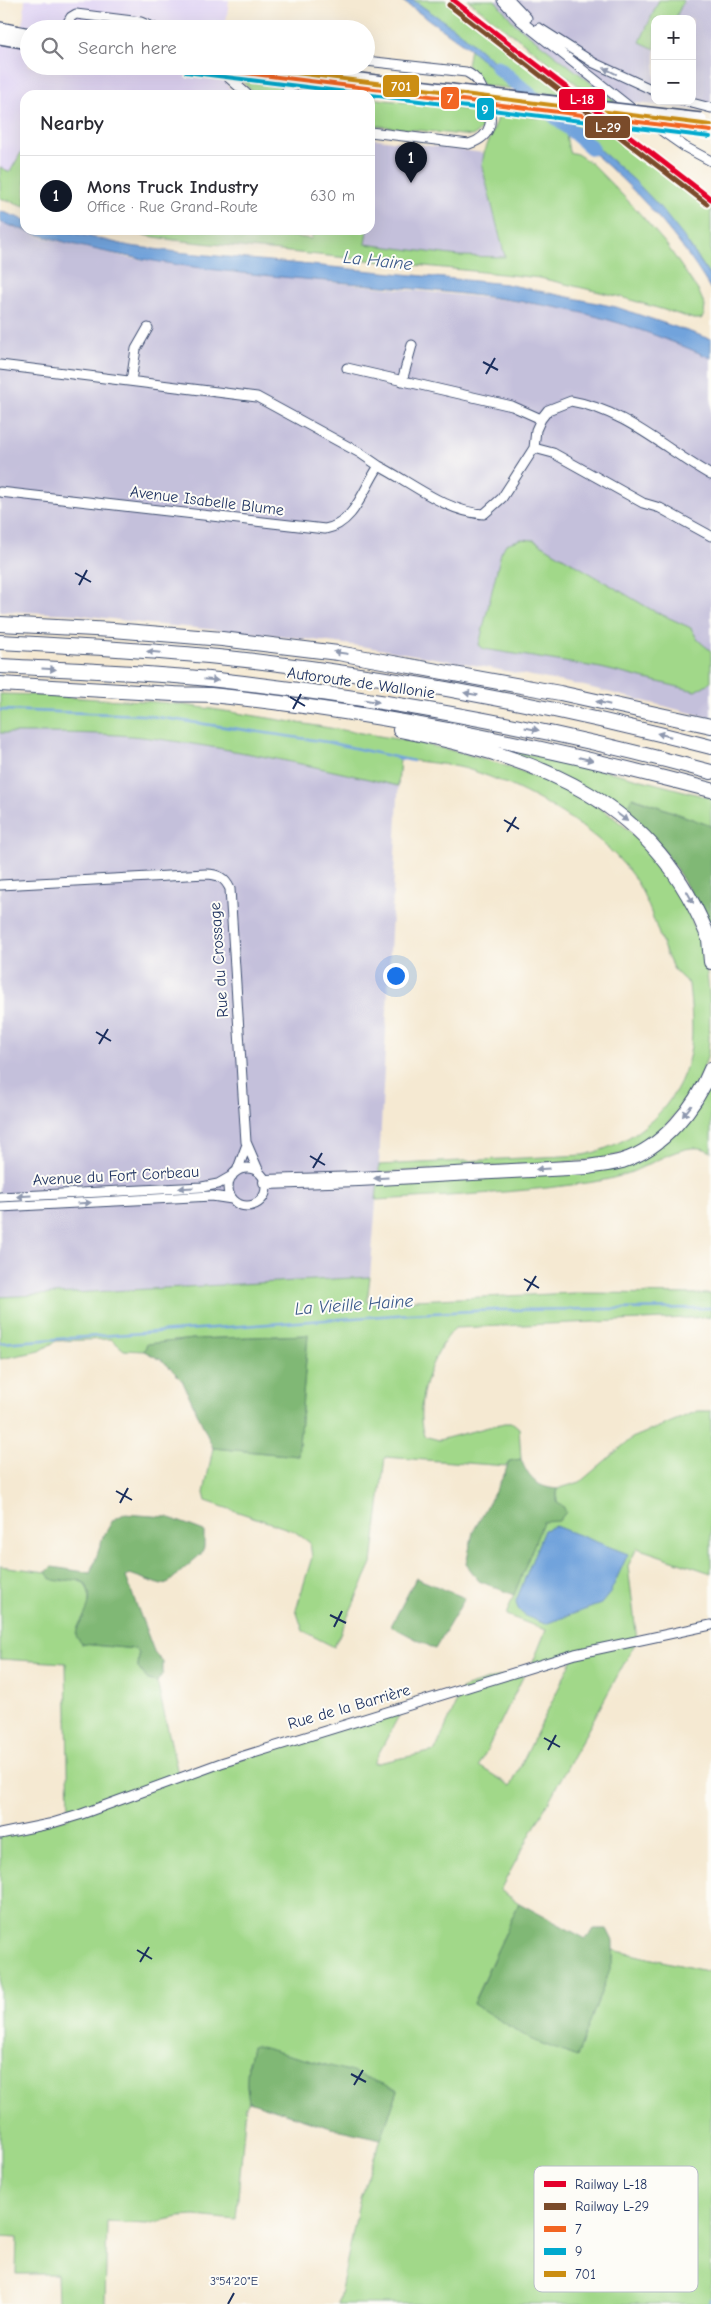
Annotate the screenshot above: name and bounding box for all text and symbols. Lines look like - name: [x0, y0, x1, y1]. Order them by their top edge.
- map controls: [651, 15, 696, 105]
- button: +: [651, 15, 696, 60]
- search box: [20, 20, 375, 75]
- icon: search: [38, 34, 66, 62]
- text: Search here: [78, 37, 177, 59]
- button: −: [651, 60, 696, 105]
- one-way arrow: [603, 67, 617, 75]
- line badge: 701: [382, 74, 420, 98]
- text: 701: [391, 78, 411, 95]
- line badge: 7: [440, 86, 460, 110]
- line badge: L-18: [558, 88, 606, 111]
- text: 7: [447, 90, 454, 107]
- text: L-18: [570, 91, 594, 108]
- line badge: 9: [476, 97, 495, 121]
- text: 9: [481, 101, 489, 118]
- text: Nearby: [40, 111, 104, 135]
- line badge: L-29: [584, 115, 631, 139]
- text: L-29: [595, 119, 621, 136]
- pin: 1: [395, 142, 427, 183]
- text: Mons Truck Industry: [87, 176, 258, 198]
- text: 1: [53, 187, 59, 205]
- text: 630 m: [310, 187, 355, 205]
- text: Office · Rue Grand-Route: [87, 198, 258, 216]
- water label: La Haine: [342, 247, 414, 275]
- street label: Avenue Isabelle Blume: [129, 483, 285, 519]
- one-way arrow: [145, 647, 161, 655]
- one-way arrow: [332, 649, 348, 657]
- street label: Autoroute de Wallonie: [286, 664, 436, 702]
- one-way arrow: [41, 665, 57, 673]
- one-way arrow: [203, 676, 219, 684]
- one-way arrow: [462, 689, 478, 697]
- one-way arrow: [364, 697, 380, 705]
- one-way arrow: [596, 699, 611, 707]
- one-way arrow: [524, 726, 540, 734]
- one-way arrow: [656, 731, 671, 739]
- one-way arrow: [578, 755, 593, 763]
- one-way arrow: [615, 812, 628, 823]
- one-way arrow: [686, 890, 694, 904]
- street label: Rue du Crossage: [206, 902, 232, 1018]
- your location: [383, 963, 409, 989]
- one-way arrow: [681, 1104, 692, 1117]
- street label: Avenue du Fort Corbeau: [32, 1163, 200, 1189]
- one-way arrow: [535, 1165, 551, 1173]
- one-way arrow: [373, 1174, 389, 1182]
- one-way arrow: [178, 1184, 194, 1192]
- one-way arrow: [15, 1192, 31, 1200]
- one-way arrow: [76, 1198, 92, 1206]
- water label: La Vieille Haine: [294, 1290, 414, 1320]
- street label: Rue de la Barrière: [286, 1681, 412, 1733]
- legend: [534, 2166, 698, 2292]
- text: Railway L-18: [575, 2176, 647, 2193]
- text: Railway L-29: [575, 2198, 649, 2215]
- text: 7: [575, 2221, 582, 2238]
- text: 9: [575, 2243, 582, 2260]
- text: 701: [575, 2266, 596, 2283]
- text: 3°54'20"E: [210, 2274, 258, 2288]

